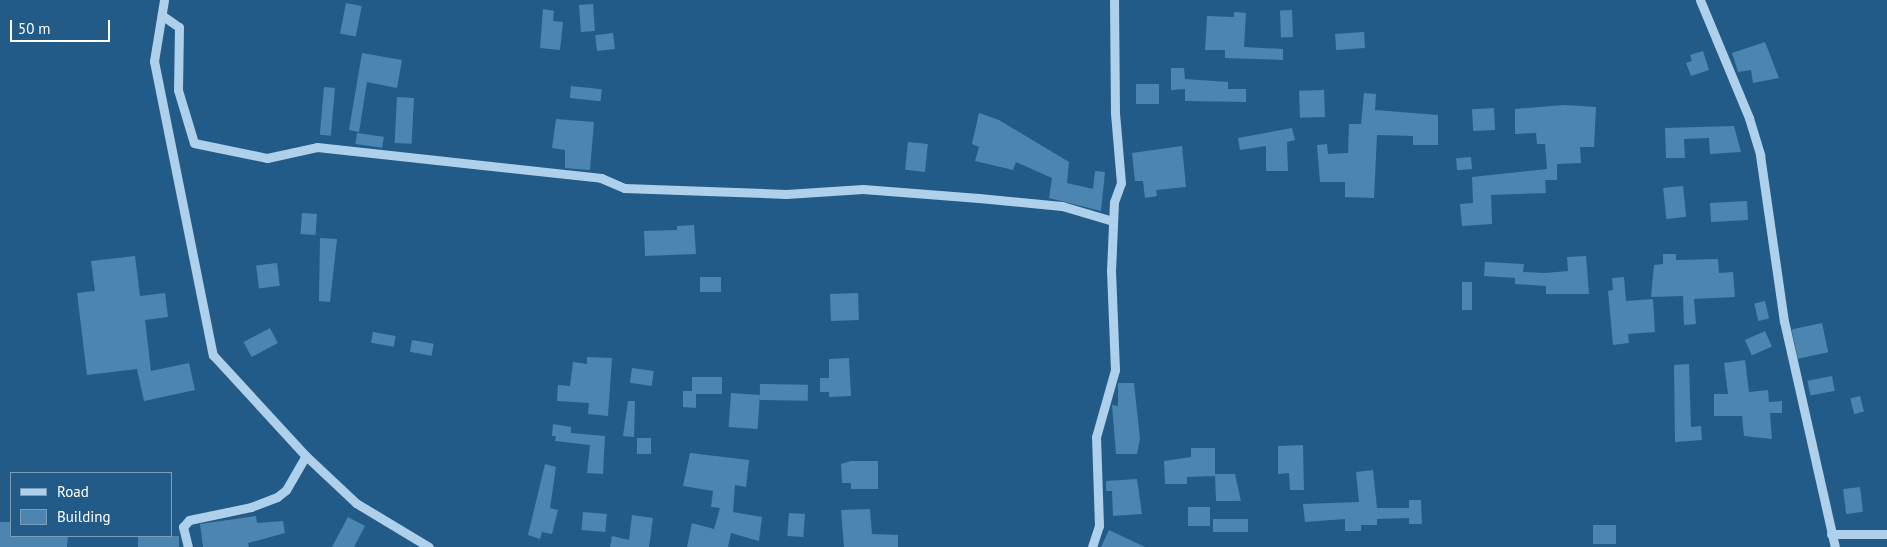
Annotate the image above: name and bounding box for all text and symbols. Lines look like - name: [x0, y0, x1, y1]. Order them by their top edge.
- scale bar: [12, 10, 112, 42]
- text: 50 m: [18, 19, 51, 38]
- legend: [10, 472, 172, 537]
- text: Road: [57, 482, 89, 501]
- text: Building: [57, 507, 111, 526]

